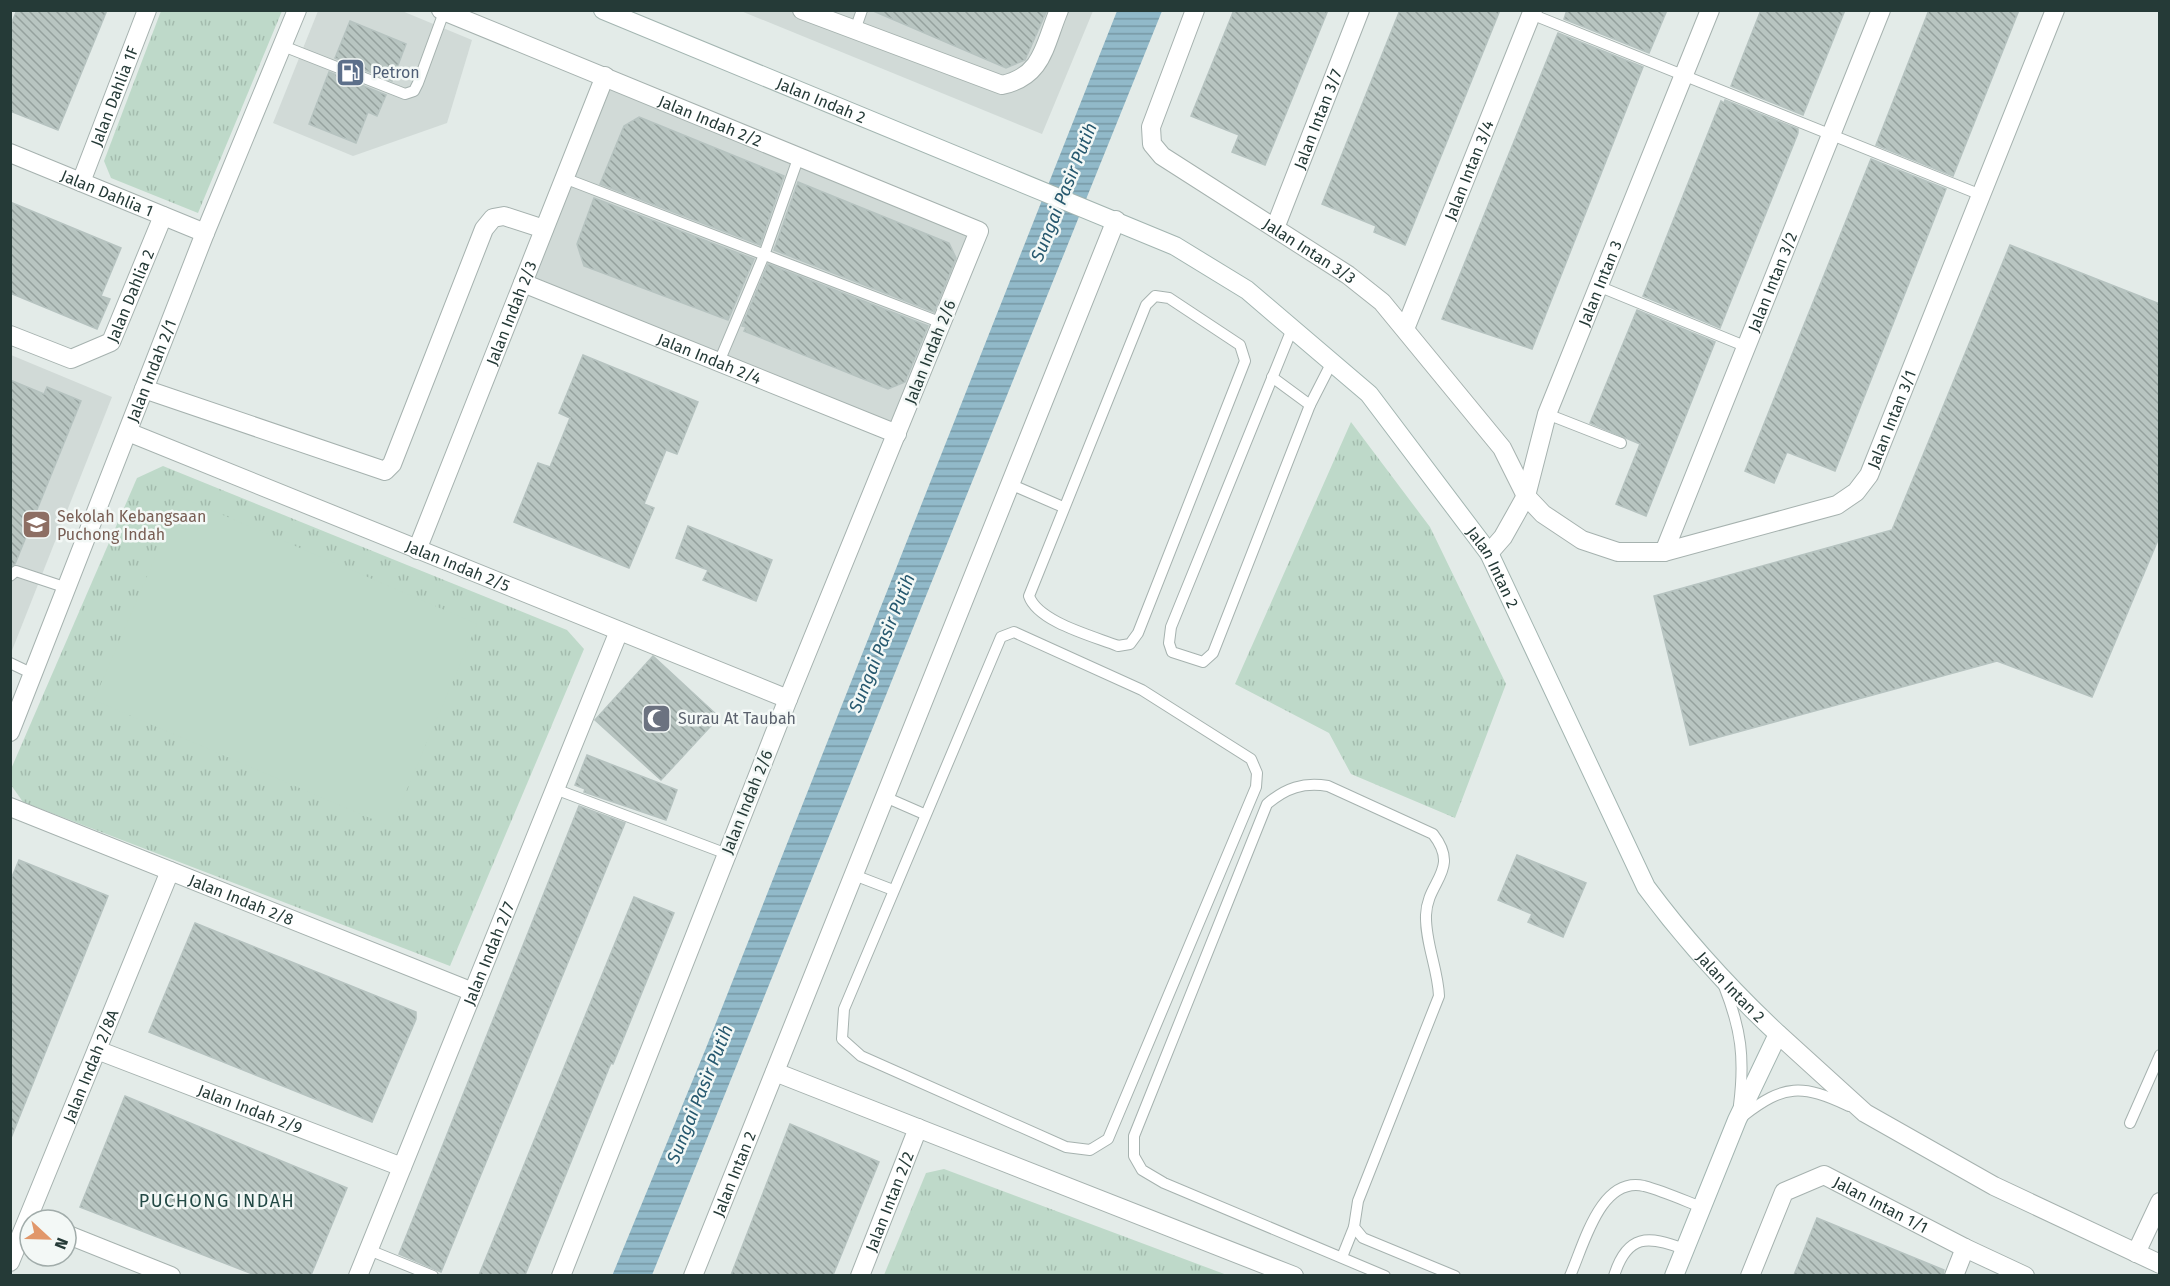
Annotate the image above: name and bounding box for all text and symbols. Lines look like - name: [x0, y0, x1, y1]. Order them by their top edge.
- street label: Jalan Dahlia 1F: [86, 43, 142, 149]
- fuel station icon: Petron: [335, 56, 367, 88]
- place label: Petron: [372, 63, 420, 82]
- street label: Jalan Intan 3/7: [1289, 66, 1346, 172]
- street label: Jalan Indah 2: [774, 73, 868, 127]
- street label: Jalan Indah 2/2: [656, 91, 765, 150]
- street label: Jalan Intan 3/4: [1440, 117, 1497, 223]
- water label: Sungai Pasir Putih: [1026, 119, 1102, 266]
- street label: Jalan Dahlia 1: [58, 166, 156, 220]
- street label: Jalan Intan 3/3: [1260, 214, 1360, 287]
- street label: Jalan Intan 3/2: [1744, 229, 1801, 335]
- street label: Jalan Intan 3: [1574, 238, 1626, 329]
- street label: Jalan Dahlia 2: [102, 246, 158, 345]
- street label: Jalan Indah 2/3: [482, 258, 540, 368]
- street label: Jalan Indah 2/6: [900, 297, 960, 407]
- street label: Jalan Indah 2/1: [123, 317, 180, 425]
- street label: Jalan Indah 2/4: [655, 329, 765, 388]
- street label: Jalan Intan 3/1: [1863, 367, 1920, 471]
- place label: Sekolah Kebangsaan Puchong Indah: [57, 507, 206, 544]
- school or university icon: Sekolah Kebangsaan Puchong Indah: [20, 509, 52, 541]
- street label: Jalan Intan 2: [1463, 523, 1523, 611]
- street label: Jalan Indah 2/5: [403, 536, 513, 595]
- water label: Sungai Pasir Putih: [844, 570, 920, 717]
- mosque icon: Surau At Taubah: [641, 702, 673, 734]
- place label: Surau At Taubah: [678, 709, 796, 728]
- street label: Jalan Indah 2/6: [717, 747, 777, 857]
- street label: Jalan Indah 2/8: [186, 870, 297, 929]
- street label: Jalan Indah 2/7: [459, 899, 518, 1008]
- street label: Jalan Intan 2: [1693, 948, 1769, 1026]
- street label: Jalan Indah 2/8A: [59, 1006, 122, 1125]
- water label: Sungai Pasir Putih: [662, 1021, 738, 1168]
- street label: Jalan Indah 2/9: [195, 1080, 305, 1137]
- street label: Jalan Intan 2: [708, 1128, 760, 1219]
- street label: Jalan Intan 2/2: [861, 1149, 917, 1254]
- street label: Jalan Intan 1/1: [1830, 1172, 1931, 1237]
- district label: PUCHONG INDAH: [139, 1190, 295, 1212]
- north arrow: [18, 1208, 78, 1268]
- text: N: [51, 1235, 72, 1252]

